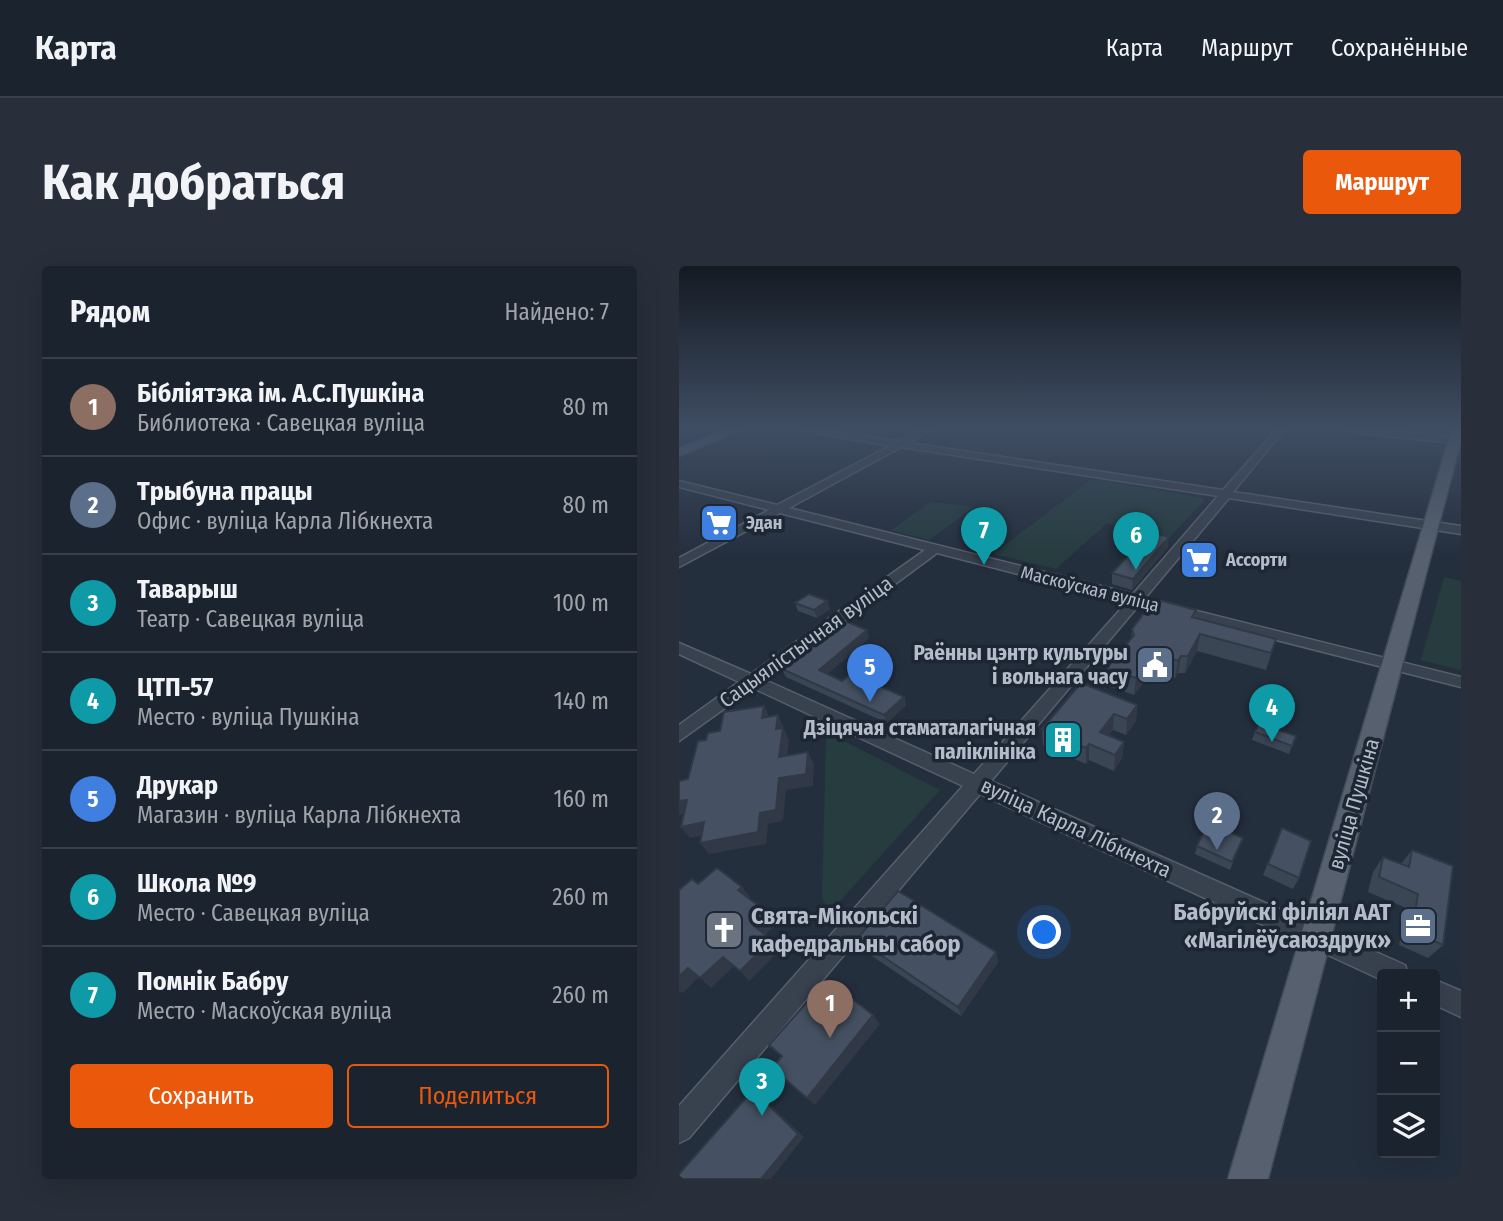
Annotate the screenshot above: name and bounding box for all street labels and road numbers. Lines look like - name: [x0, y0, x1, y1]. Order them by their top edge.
- street label: Маскоўская вуліца: [1019, 561, 1162, 617]
- street label: Сацыялістычная вуліца: [714, 570, 898, 714]
- street label: вуліца Пушкіна: [1323, 735, 1385, 873]
- street label: вуліца Карла Лібкнехта: [977, 772, 1175, 884]

